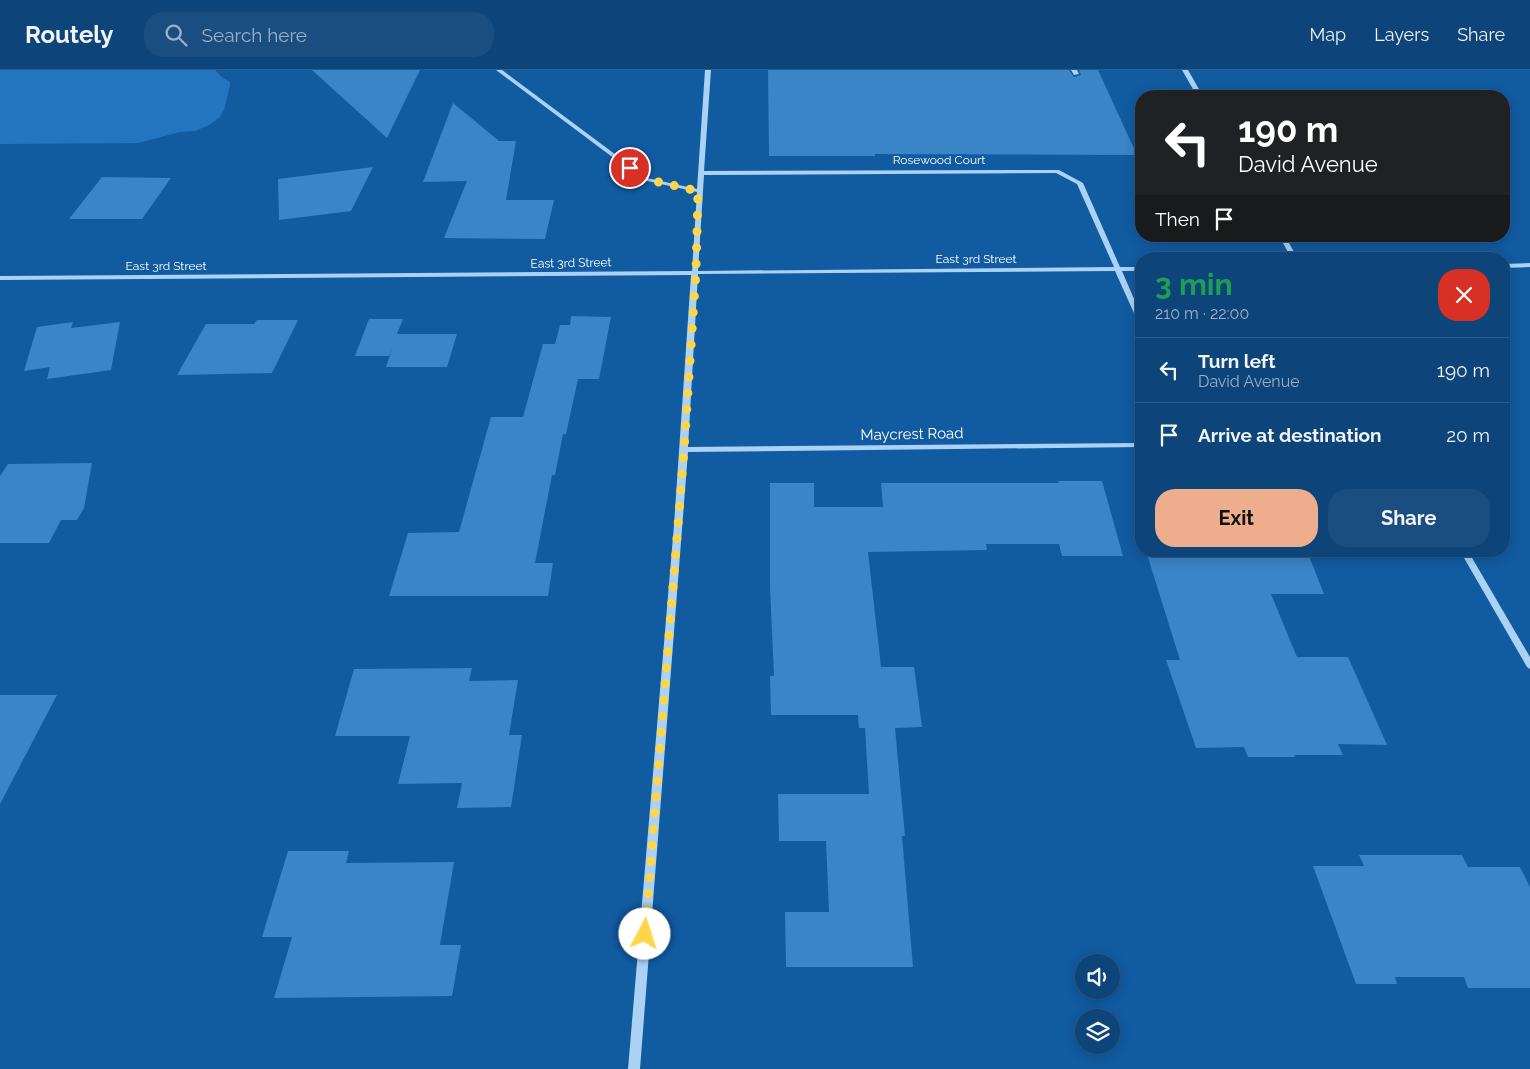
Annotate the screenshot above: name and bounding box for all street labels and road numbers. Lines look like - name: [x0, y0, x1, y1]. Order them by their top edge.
- street label: Rosewood Court: [893, 153, 985, 167]
- street label: East 3rd Street: [936, 252, 1016, 266]
- street label: East 3rd Street: [530, 255, 612, 271]
- street label: East 3rd Street: [126, 259, 206, 273]
- street label: Maycrest Road: [860, 424, 964, 444]

